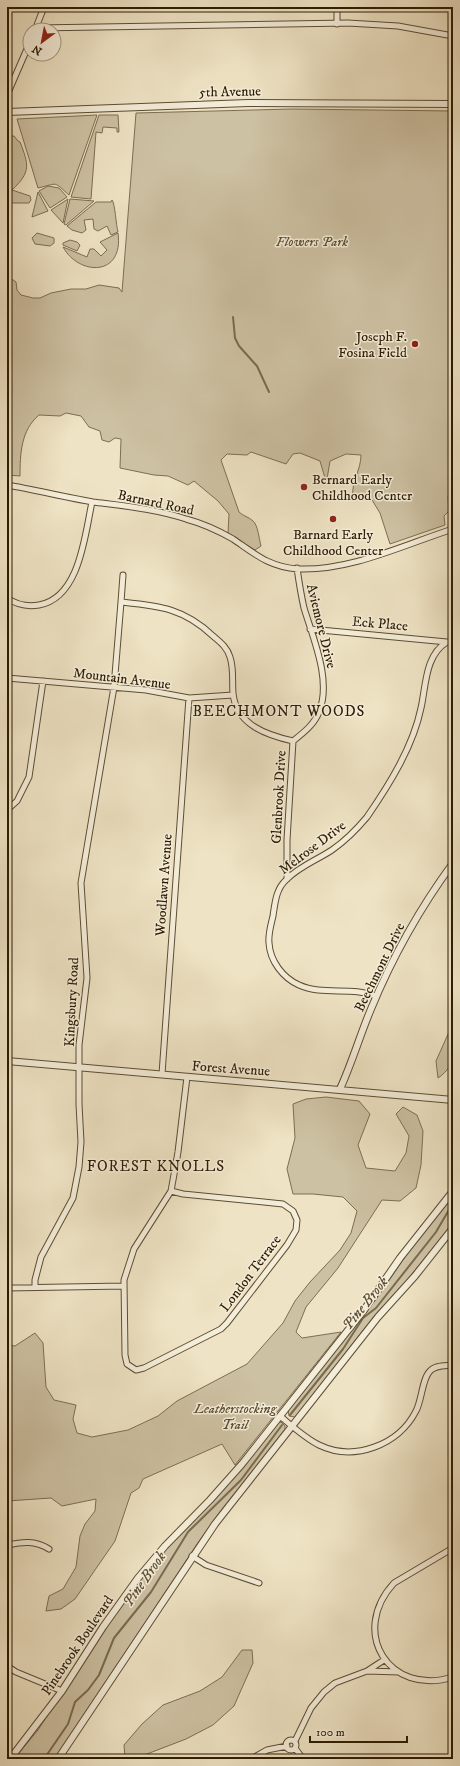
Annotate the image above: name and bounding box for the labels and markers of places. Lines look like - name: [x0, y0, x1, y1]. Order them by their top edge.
- place label: Joseph F. Fosina Field: [338, 328, 407, 362]
- marker: Joseph F. Fosina Field: [410, 339, 420, 349]
- place label: Bernard Early Childhood Center: [312, 471, 413, 505]
- marker: Bernard Early Childhood Center: [299, 482, 309, 492]
- marker: Barnard Early Childhood Center: [328, 514, 338, 524]
- place label: Barnard Early Childhood Center: [283, 526, 384, 560]

